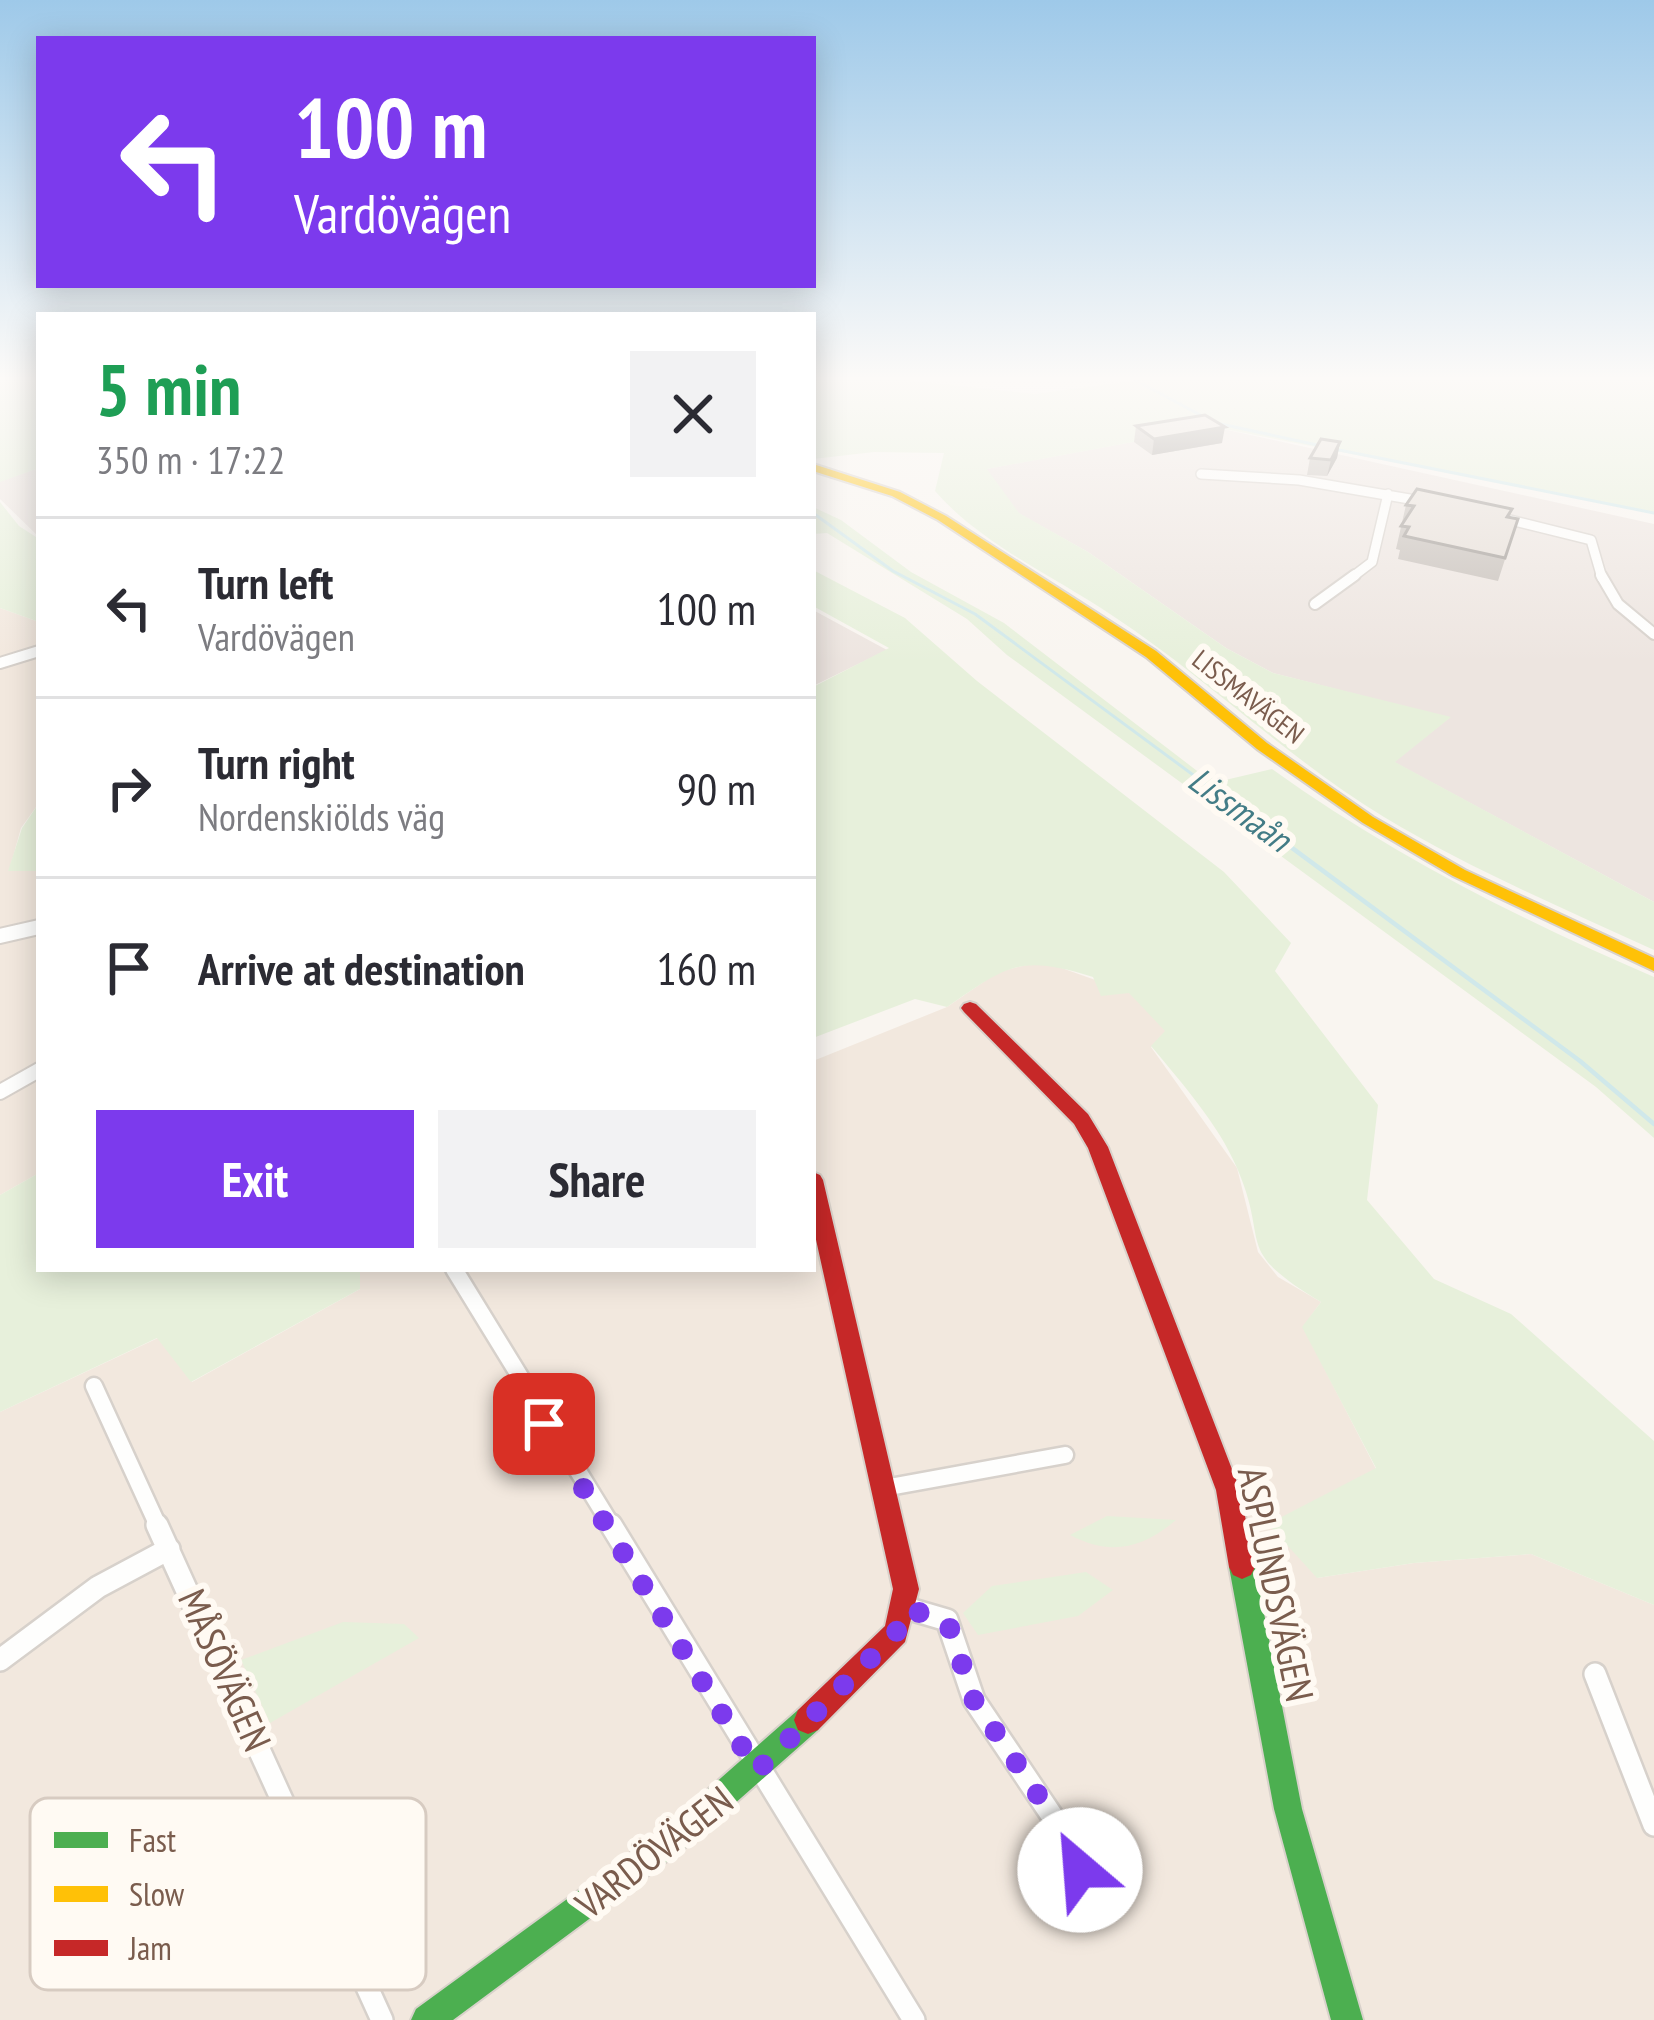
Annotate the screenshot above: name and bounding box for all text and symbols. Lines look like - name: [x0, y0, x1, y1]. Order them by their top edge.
- text: 100 m: [294, 72, 487, 181]
- icon: left: [96, 84, 252, 240]
- text: Vardövägen: [294, 178, 511, 248]
- text: 5 min: [96, 342, 241, 435]
- button: close: [630, 351, 756, 477]
- text: 350 m · 17:22: [96, 434, 285, 485]
- text: Turn left: [198, 553, 333, 611]
- icon: left: [96, 575, 162, 641]
- text: 100 m: [656, 579, 756, 637]
- text: Vardövägen: [198, 611, 355, 662]
- street label: LISSMAVÄGEN: [1186, 642, 1311, 750]
- text: Turn right: [198, 733, 355, 791]
- icon: right: [96, 755, 162, 821]
- water label: Lissmaån: [1180, 756, 1302, 863]
- text: 90 m: [677, 759, 756, 817]
- text: Nordenskiölds väg: [198, 791, 445, 842]
- icon: arrive: [96, 935, 162, 1001]
- text: Arrive at destination: [198, 939, 525, 997]
- text: 160 m: [656, 939, 756, 997]
- button: Exit: [96, 1110, 414, 1248]
- button: Share: [438, 1110, 756, 1248]
- pin: [493, 1373, 595, 1475]
- icon: arrive: [511, 1391, 577, 1457]
- street label: ASPLUNDSVÄGEN: [1227, 1462, 1326, 1706]
- street label: MÅSÖVÄGEN: [167, 1581, 284, 1759]
- street label: VARDÖVÄGEN: [564, 1774, 743, 1930]
- legend: [30, 1798, 426, 1990]
- position arrow: [1017, 1807, 1143, 1933]
- text: Fast: [129, 1818, 176, 1861]
- text: Slow: [129, 1872, 185, 1915]
- text: Jam: [128, 1926, 172, 1969]

